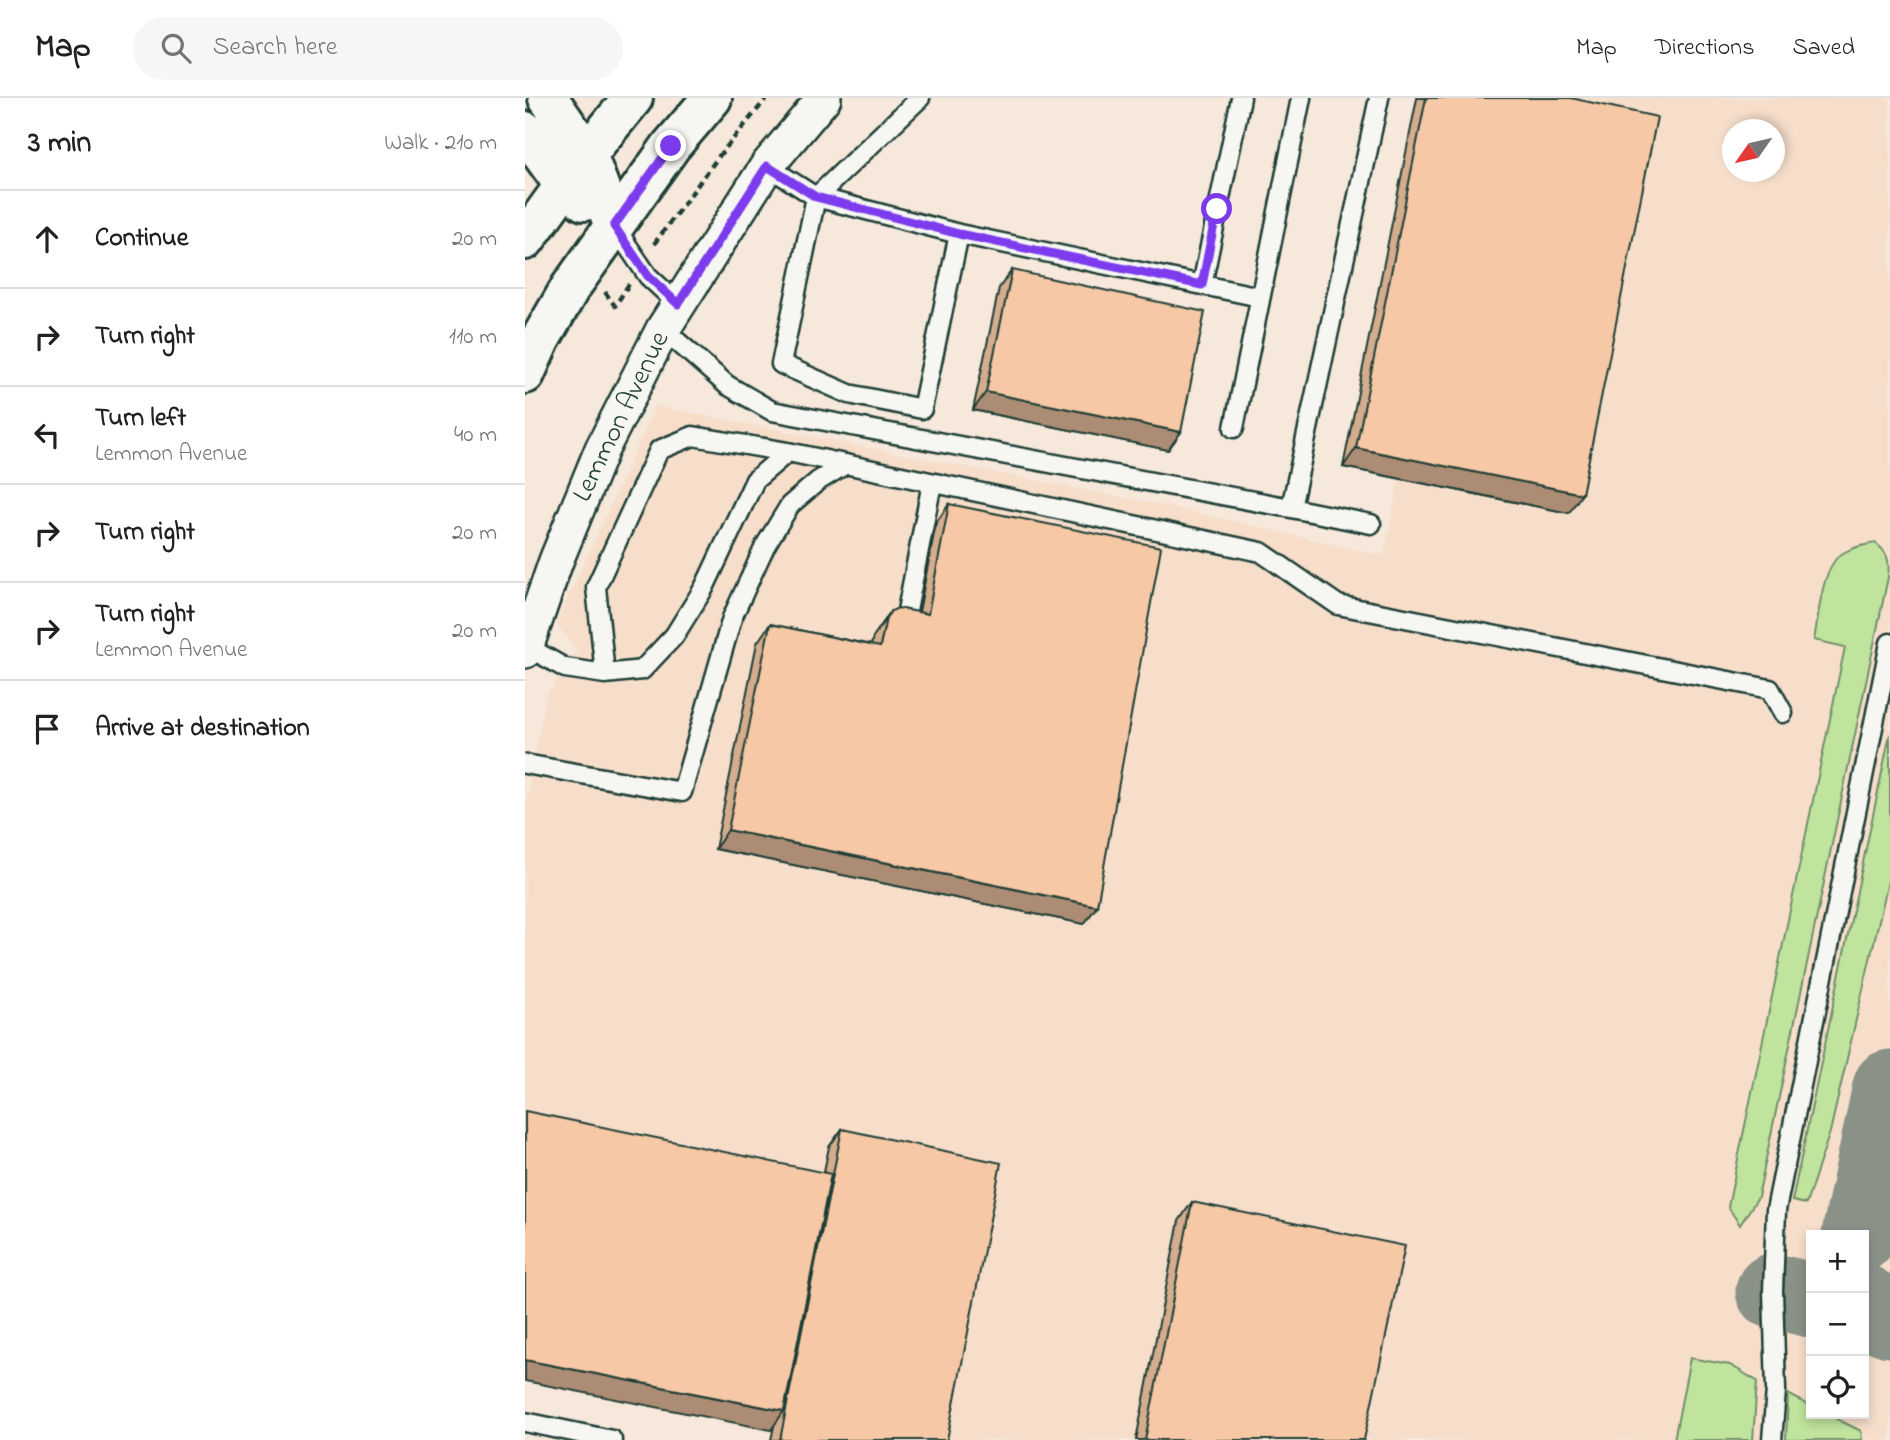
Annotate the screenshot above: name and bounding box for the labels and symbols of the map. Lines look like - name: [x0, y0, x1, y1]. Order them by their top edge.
- north arrow: [1722, 119, 1785, 182]
- route end: [655, 130, 686, 161]
- route start: [1201, 193, 1232, 224]
- street label: Lemmon Avenue: [563, 324, 681, 509]

